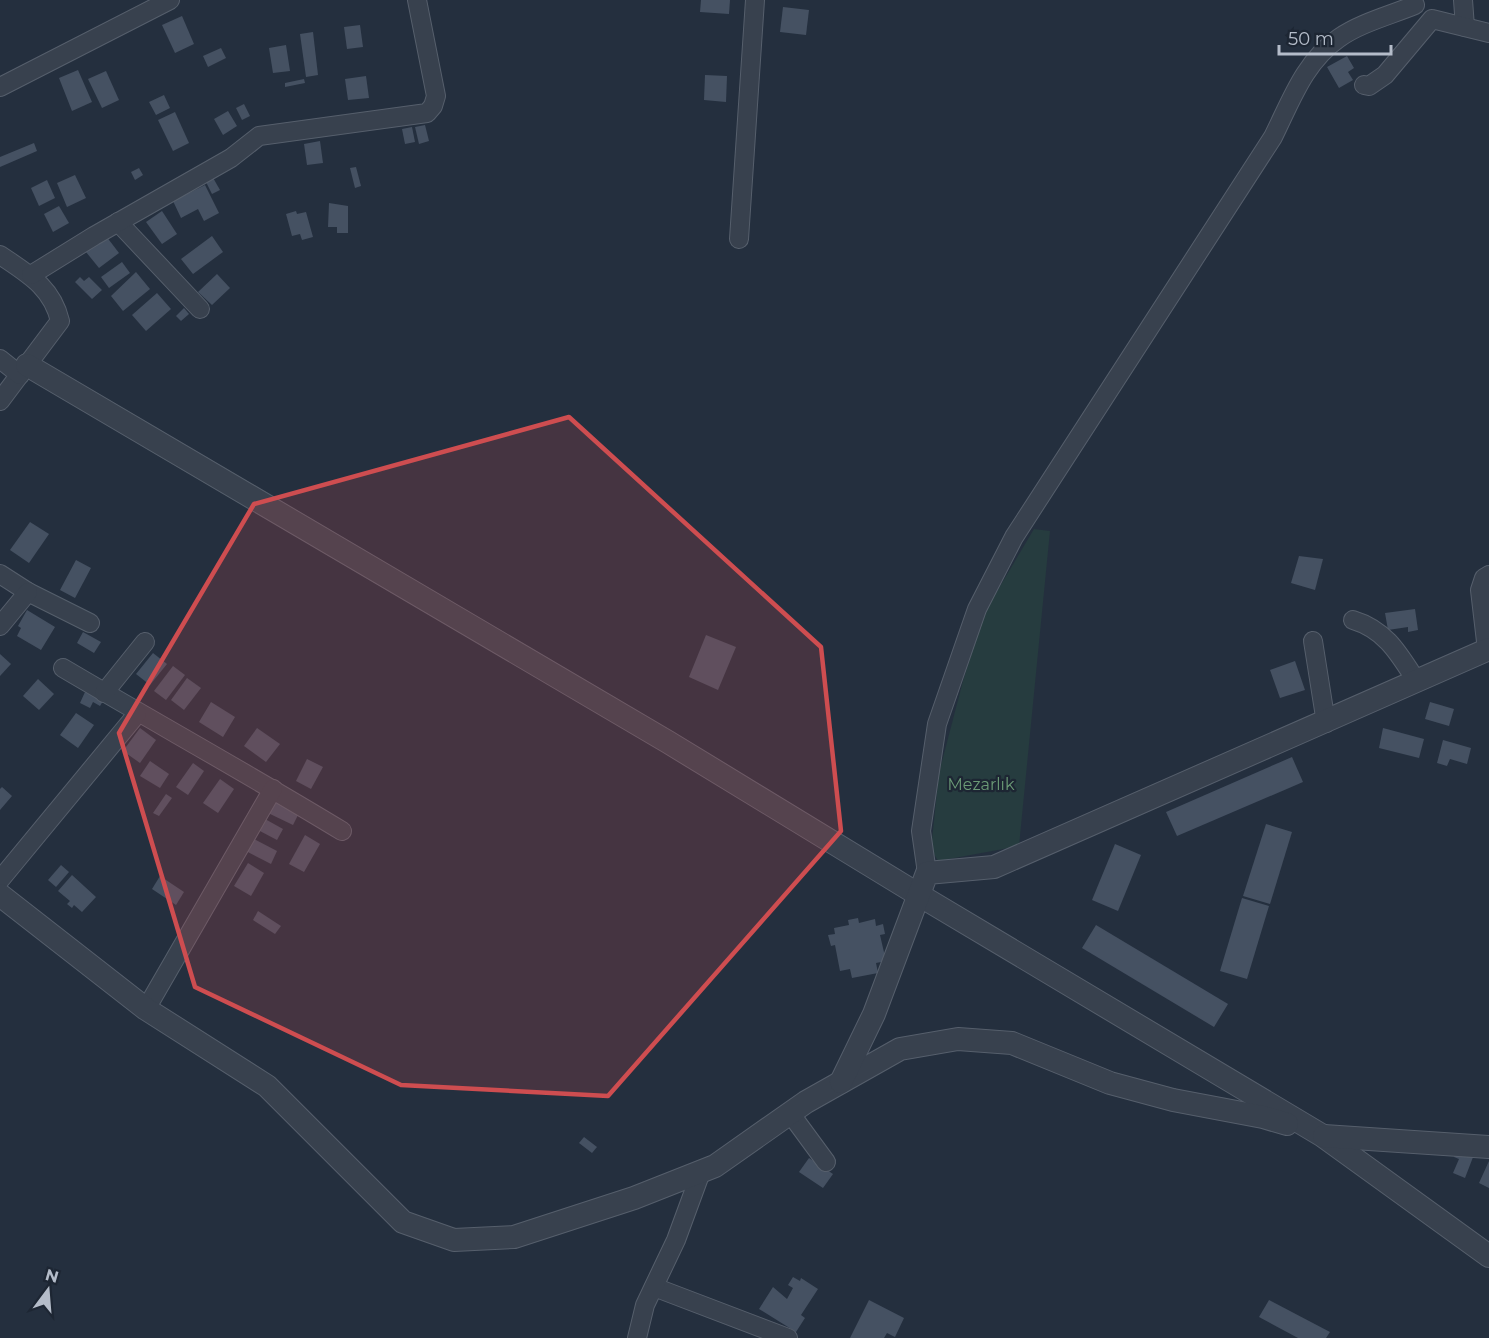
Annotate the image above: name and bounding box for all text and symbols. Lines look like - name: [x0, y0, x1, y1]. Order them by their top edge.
- scale bar: [1279, 18, 1392, 56]
- text: 50 m: [1288, 28, 1334, 50]
- park label: Mezarlık: [948, 775, 1015, 794]
- north arrow: [18, 1260, 78, 1320]
- text: N: [43, 1265, 61, 1287]

